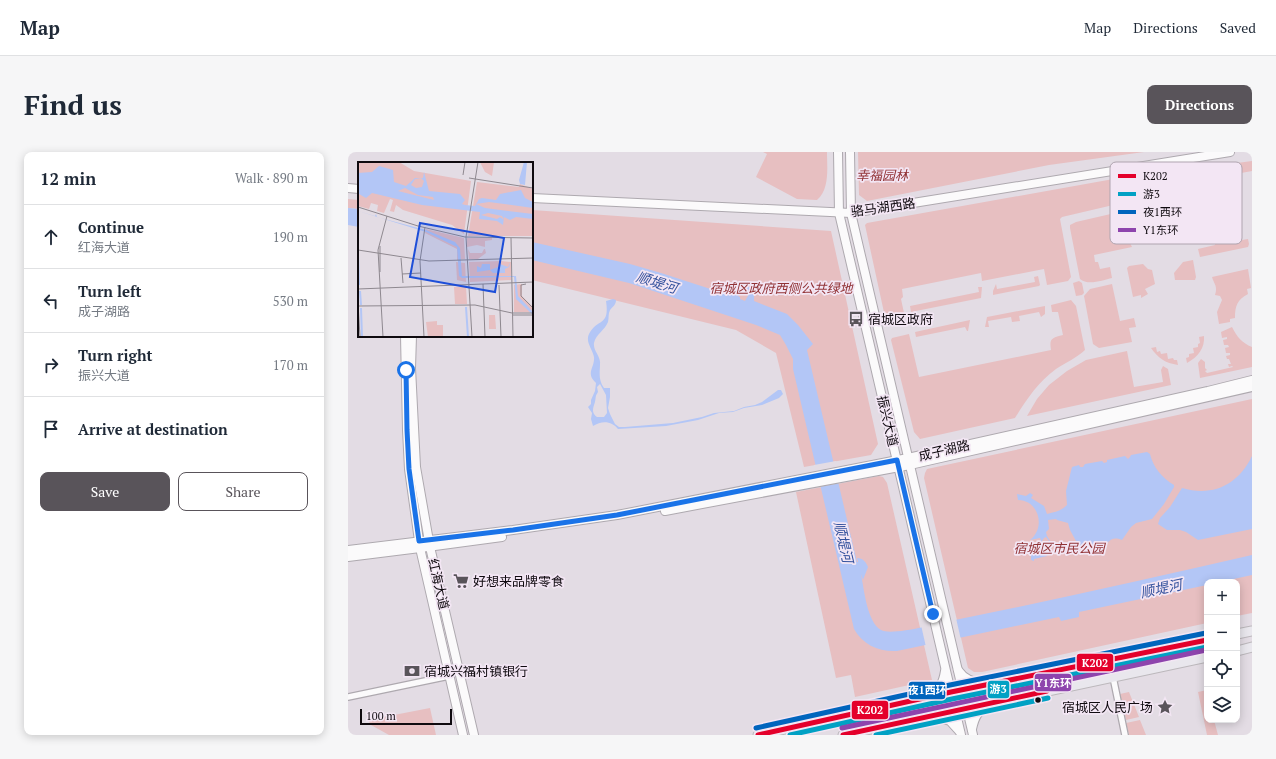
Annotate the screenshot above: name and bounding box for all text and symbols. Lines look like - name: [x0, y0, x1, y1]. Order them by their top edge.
- text: Map: [20, 15, 60, 40]
- text: Map: [1084, 18, 1111, 37]
- text: Directions: [1133, 18, 1198, 37]
- text: Saved: [1220, 18, 1256, 37]
- button: Directions: [1147, 85, 1252, 124]
- text: Find us: [24, 86, 122, 123]
- inset map: [358, 162, 533, 337]
- legend: [1110, 162, 1242, 244]
- park label: 幸福园林: [856, 166, 910, 184]
- text: 12 min: [40, 167, 96, 190]
- text: Walk · 890 m: [235, 169, 308, 187]
- text: K202: [1143, 169, 1168, 183]
- text: 游3: [1143, 187, 1160, 201]
- street label: 骆马湖西路: [850, 194, 916, 220]
- text: 夜1西环: [1143, 205, 1182, 219]
- text: Continue: [78, 217, 144, 237]
- text: Y1东环: [1143, 223, 1178, 237]
- icon: ahead: [40, 226, 62, 248]
- text: 190 m: [273, 228, 308, 246]
- text: 红海大道: [78, 238, 130, 256]
- water label: 顺堤河: [634, 267, 683, 298]
- park label: 宿城区政府西侧公共绿地: [709, 279, 854, 297]
- text: Turn left: [78, 281, 142, 301]
- icon: left: [40, 290, 62, 312]
- text: 530 m: [273, 292, 308, 310]
- text: 成子湖路: [78, 302, 130, 320]
- bus stop icon: 宿城区政府: [847, 310, 865, 328]
- place label: 宿城区政府: [868, 310, 933, 328]
- text: Turn right: [78, 345, 153, 365]
- icon: right: [40, 354, 62, 376]
- text: 170 m: [273, 356, 308, 374]
- route start: [397, 361, 415, 379]
- text: 振兴大道: [78, 366, 130, 384]
- street label: 振兴大道: [873, 394, 903, 448]
- icon: arrive: [40, 418, 62, 440]
- text: Arrive at destination: [78, 419, 228, 439]
- street label: 成子湖路: [917, 435, 971, 465]
- button: Save: [40, 472, 170, 511]
- button: Share: [178, 472, 308, 511]
- water label: 顺堤河: [830, 519, 859, 568]
- park label: 宿城区市民公园: [1013, 539, 1106, 557]
- street label: 红海大道: [424, 557, 454, 611]
- supermarket icon: 好想来品牌零食: [452, 572, 470, 590]
- place label: 好想来品牌零食: [473, 572, 564, 590]
- water label: 顺堤河: [1138, 574, 1186, 602]
- map controls: [1204, 579, 1240, 723]
- button: +: [1204, 579, 1240, 615]
- route end: [924, 605, 942, 623]
- button: −: [1204, 615, 1240, 651]
- button: locate: [1204, 651, 1240, 687]
- line badge: K202: [1076, 653, 1114, 672]
- text: K202: [1082, 656, 1108, 670]
- bank icon: 宿城兴福村镇银行: [403, 662, 421, 680]
- place label: 宿城兴福村镇银行: [424, 662, 528, 680]
- line badge: Y1东环: [1034, 673, 1072, 692]
- text: Y1东环: [1035, 676, 1072, 690]
- line badge: 游3: [987, 680, 1010, 699]
- line badge: 夜1西环: [908, 681, 946, 700]
- text: 游3: [989, 682, 1007, 696]
- text: 夜1西环: [907, 683, 948, 697]
- button: layers: [1204, 687, 1240, 723]
- unlabelled marker: [1033, 695, 1043, 705]
- place label: 宿城区人民广场: [1062, 698, 1153, 716]
- place icon: 宿城区人民广场: [1156, 698, 1174, 716]
- line badge: K202: [851, 700, 889, 720]
- text: K202: [857, 703, 883, 717]
- scale bar: [360, 707, 452, 726]
- text: 100 m: [366, 709, 396, 723]

